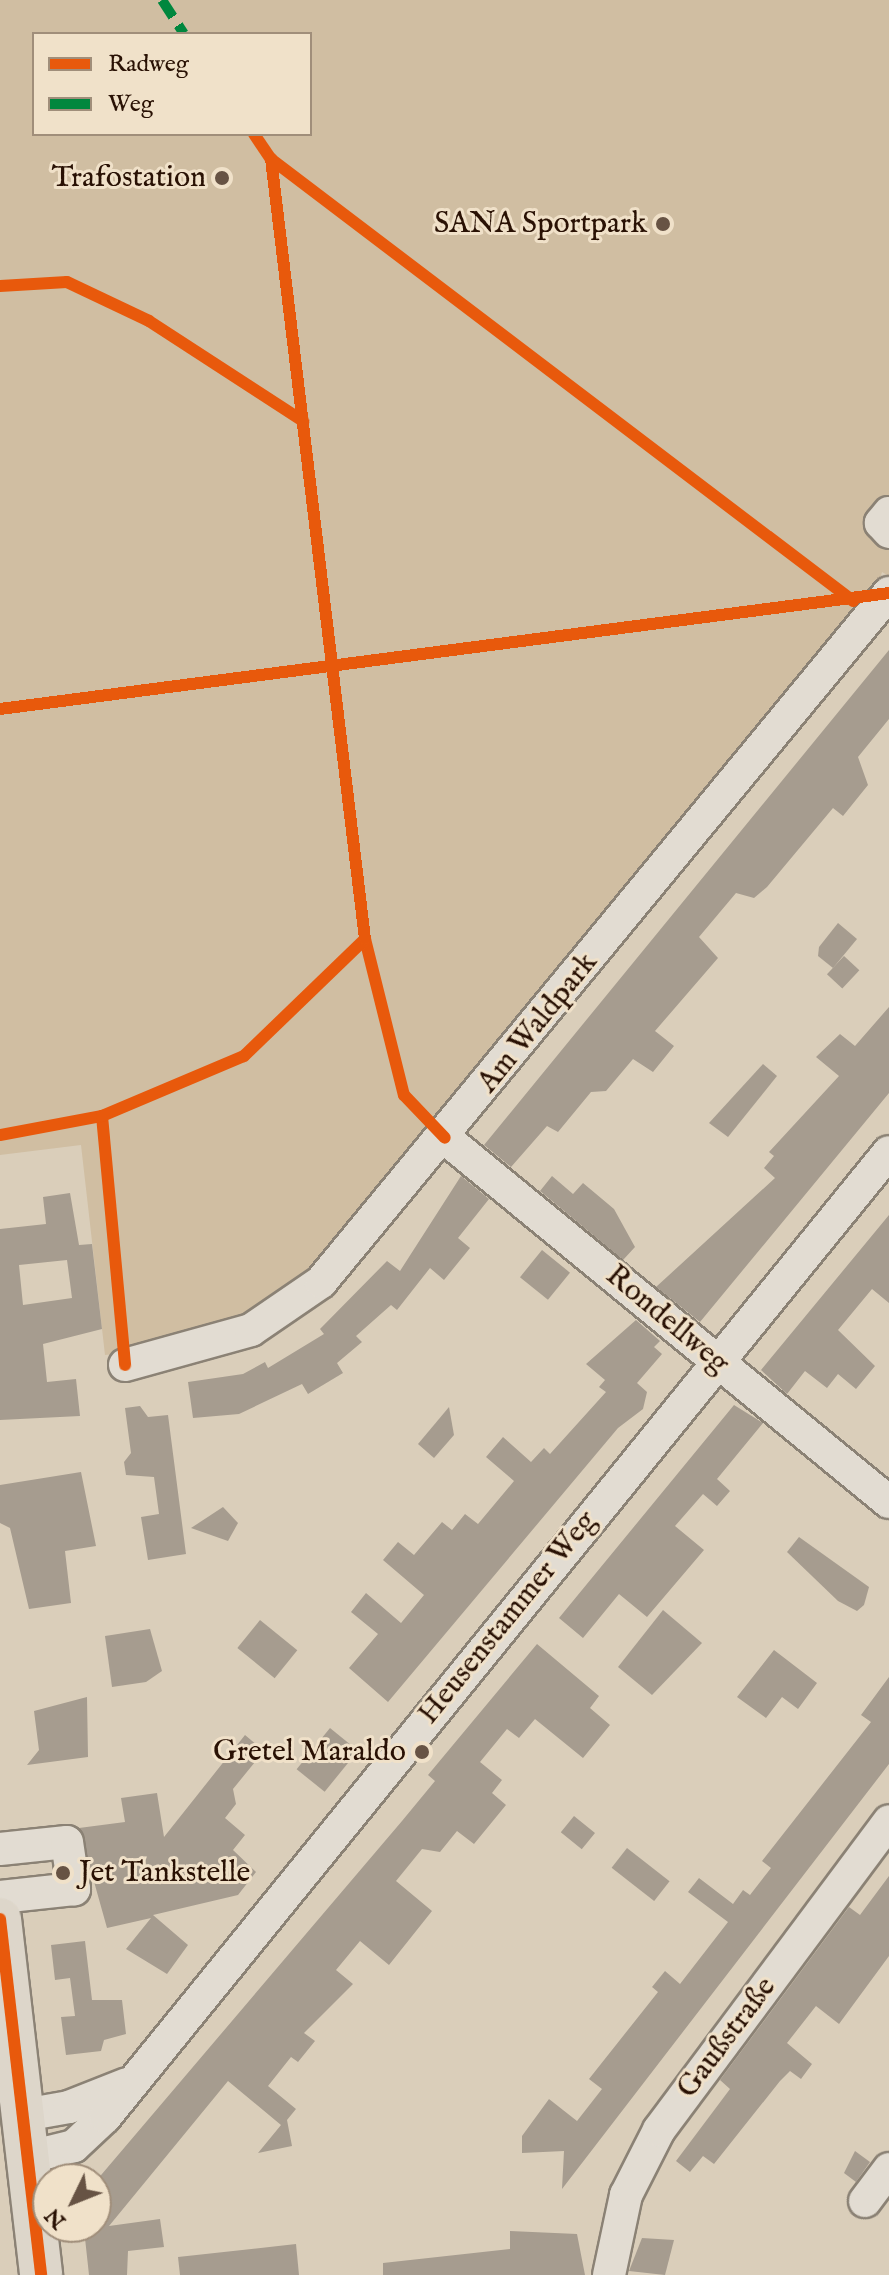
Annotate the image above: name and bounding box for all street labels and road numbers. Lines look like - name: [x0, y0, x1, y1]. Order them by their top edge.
- street label: Am Waldpark: [471, 946, 605, 1100]
- street label: Rondellweg: [598, 1258, 736, 1382]
- street label: Heusenstammer Weg: [411, 1504, 605, 1732]
- street label: Gaußstraße: [670, 1971, 784, 2105]

